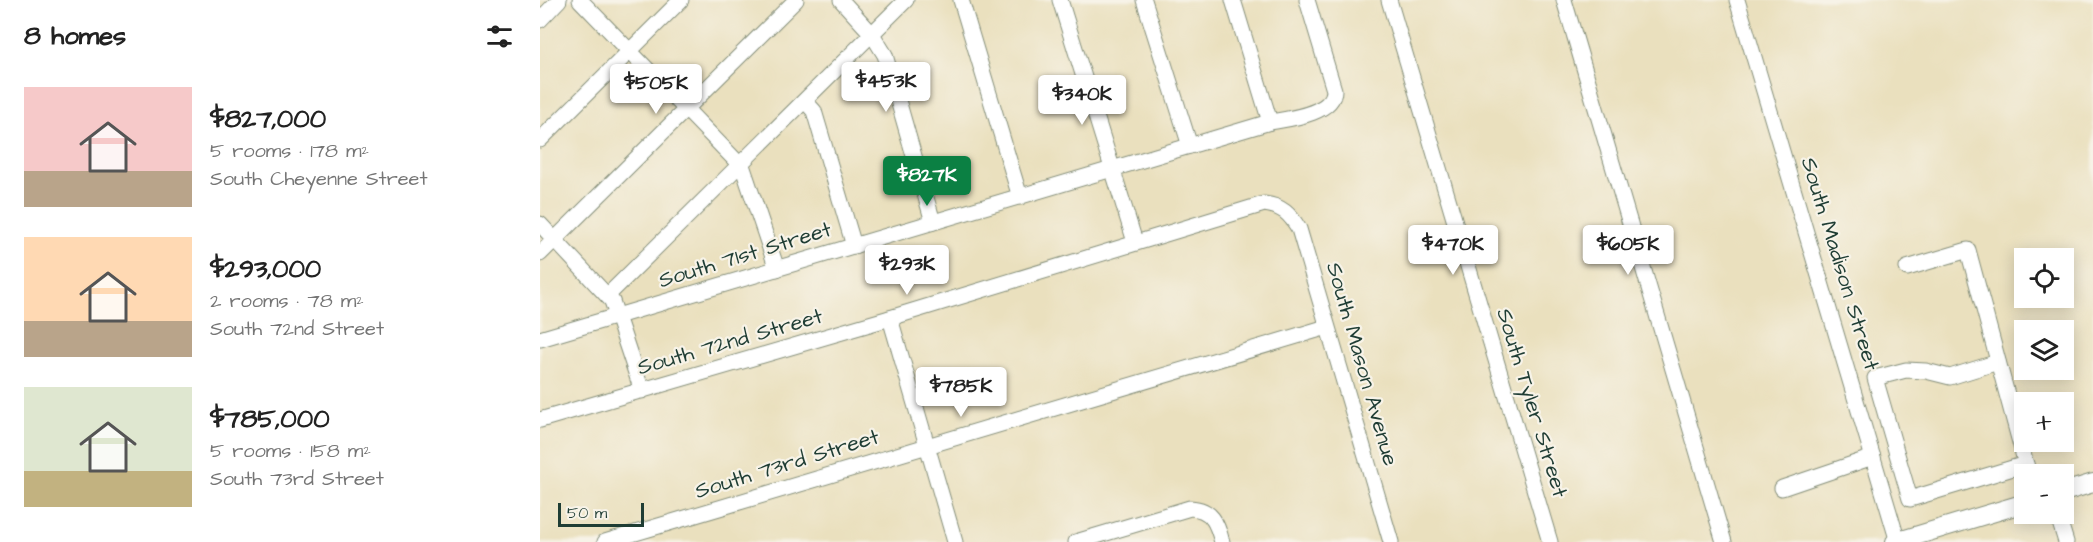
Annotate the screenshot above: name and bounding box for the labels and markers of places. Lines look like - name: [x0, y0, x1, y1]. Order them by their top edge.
- pin: $453K: [844, 62, 928, 113]
- pin: $505K: [614, 64, 698, 115]
- pin: $340K: [1040, 75, 1124, 126]
- pin: $827K: [885, 156, 969, 207]
- pin: $470K: [1411, 225, 1495, 276]
- pin: $605K: [1586, 225, 1670, 276]
- pin: $293K: [865, 245, 949, 296]
- pin: $785K: [919, 367, 1003, 418]

